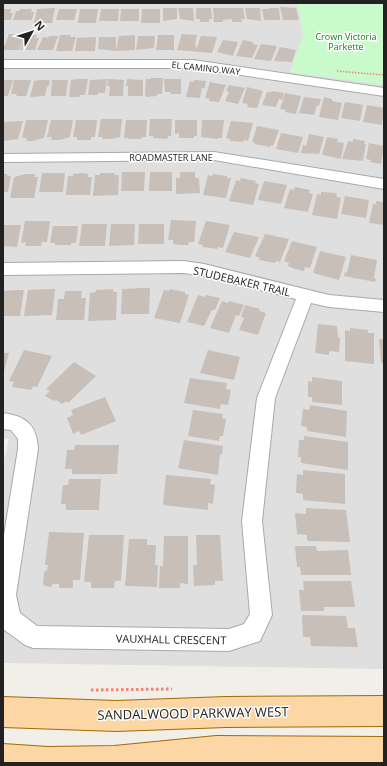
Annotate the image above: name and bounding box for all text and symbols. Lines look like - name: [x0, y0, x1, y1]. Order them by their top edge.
- north arrow: [12, 12, 52, 52]
- text: N: [32, 17, 49, 34]
- park label: Crown Victoria Parkette: [315, 30, 377, 53]
- street label: EL CAMINO WAY: [171, 58, 242, 78]
- street label: ROADMASTER LANE: [129, 151, 213, 164]
- street label: STUDEBAKER TRAIL: [192, 263, 292, 300]
- street label: VAUXHALL CRESCENT: [116, 631, 226, 647]
- street label: SANDALWOOD PARKWAY WEST: [97, 702, 289, 724]

